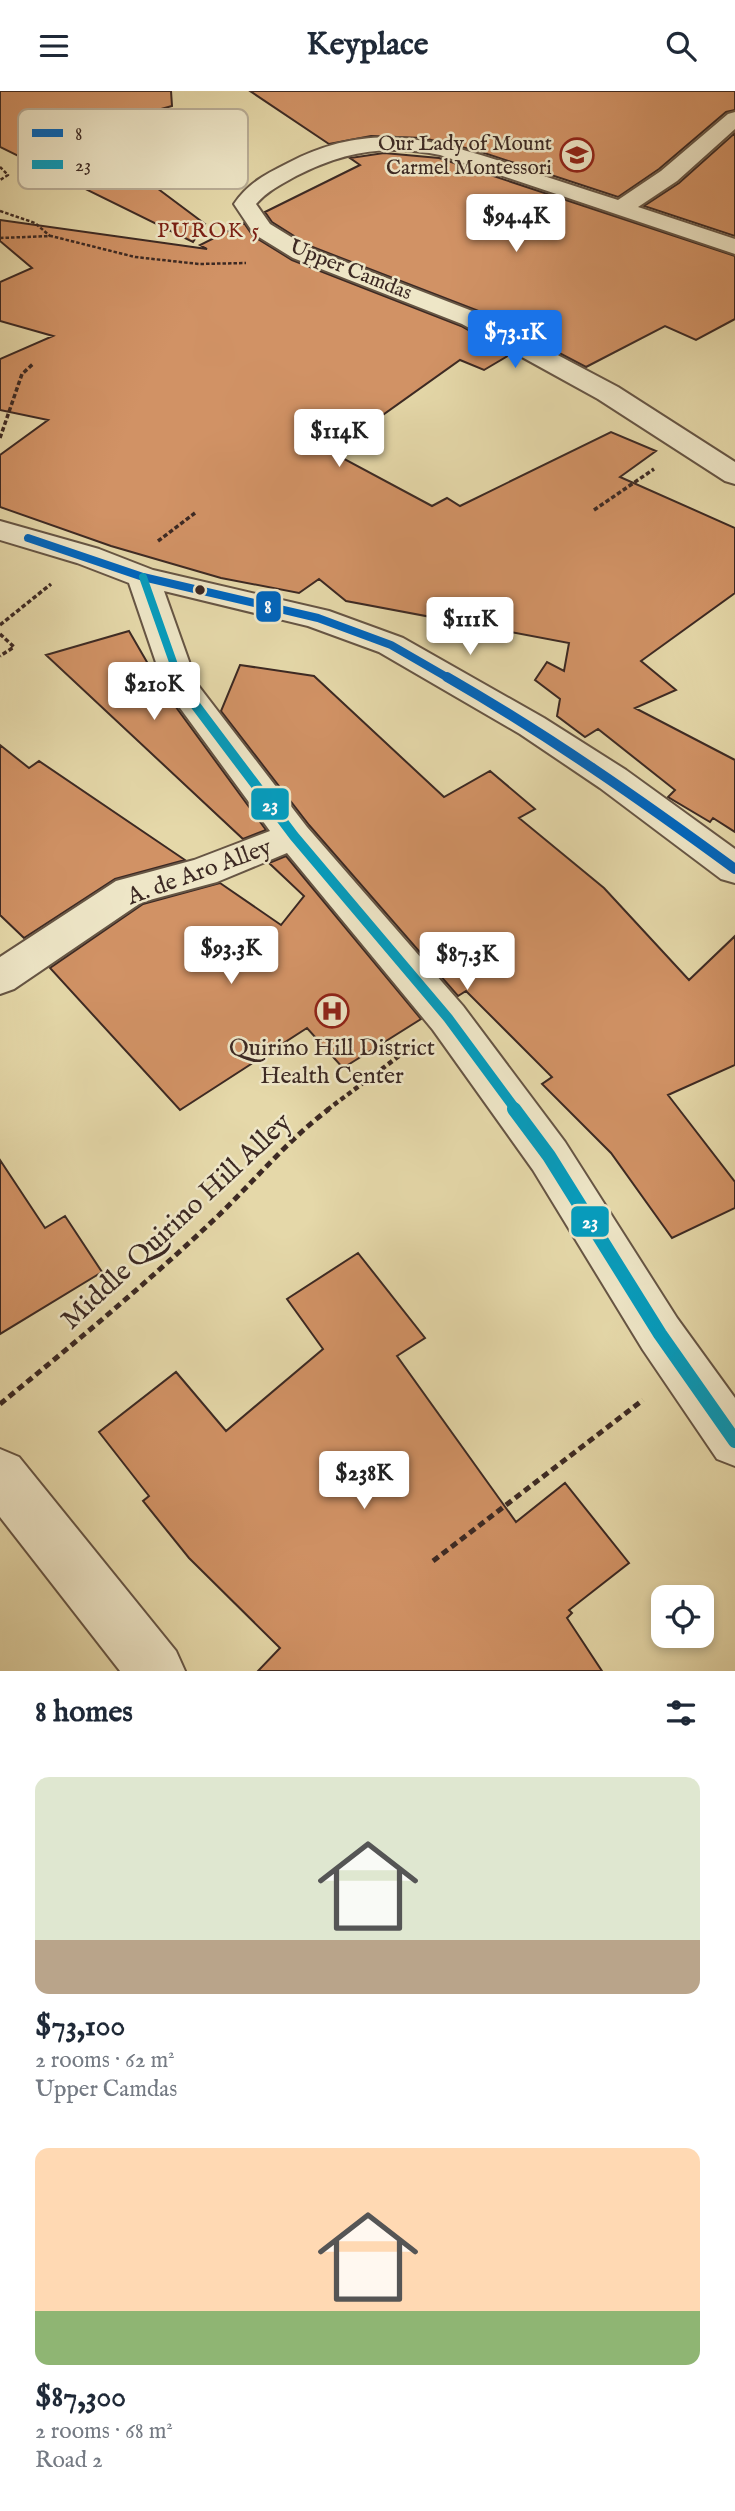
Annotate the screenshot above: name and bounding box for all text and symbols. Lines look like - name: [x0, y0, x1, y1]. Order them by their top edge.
- text: Keyplace: [307, 25, 428, 66]
- icon: menu: [35, 27, 73, 65]
- icon: search: [662, 27, 700, 65]
- legend: [18, 109, 248, 189]
- text: 8: [75, 123, 82, 147]
- place label: Our Lady of Mount Carmel Montessori: [378, 131, 552, 182]
- school or university icon: Our Lady of Mount Carmel Montessori: [558, 136, 596, 174]
- text: 23: [75, 154, 91, 178]
- pin: $94.4K: [459, 195, 573, 254]
- text: $94.4K: [482, 202, 550, 231]
- district label: PUROK 5: [157, 218, 261, 245]
- street label: Upper Camdas: [285, 234, 416, 307]
- pin: $73.1K: [458, 310, 572, 370]
- text: $73.1K: [484, 318, 546, 347]
- pin: $114K: [290, 409, 388, 469]
- text: $114K: [310, 417, 368, 446]
- unlabelled marker: [193, 583, 207, 597]
- line badge: 8: [255, 590, 282, 623]
- text: 8: [264, 596, 272, 620]
- pin: $111K: [421, 597, 519, 657]
- text: $111K: [442, 605, 498, 634]
- pin: $210K: [105, 663, 203, 722]
- text: $210K: [124, 670, 184, 699]
- line badge: 23: [250, 787, 290, 821]
- text: 23: [262, 794, 278, 818]
- street label: A. de Aro Alley: [122, 832, 276, 913]
- pin: $93.3K: [174, 927, 288, 986]
- pin: $87.3K: [410, 933, 524, 992]
- text: $93.3K: [200, 934, 262, 963]
- text: $87.3K: [436, 940, 498, 969]
- hospital icon: Quirino Hill District Health Center: [313, 992, 351, 1030]
- place label: Quirino Hill District Health Center: [229, 1033, 435, 1092]
- street label: Middle Quirino Hill Alley: [54, 1106, 299, 1338]
- line badge: 23: [570, 1205, 610, 1238]
- text: 23: [582, 1211, 598, 1235]
- pin: $238K: [315, 1451, 413, 1511]
- text: $238K: [335, 1459, 393, 1488]
- map controls: [651, 1585, 714, 1648]
- button: locate: [651, 1585, 714, 1648]
- text: 8 homes: [35, 1694, 133, 1732]
- icon: filters: [662, 1694, 700, 1732]
- icon: home: [305, 1823, 431, 1949]
- text: $73,100: [35, 2008, 125, 2046]
- text: 2 rooms · 62 m²: [35, 2046, 175, 2075]
- text: Upper Camdas: [35, 2075, 177, 2104]
- icon: home: [305, 2194, 431, 2320]
- text: $87,300: [35, 2379, 126, 2417]
- text: 2 rooms · 68 m²: [35, 2417, 173, 2446]
- text: Road 2: [35, 2446, 103, 2475]

